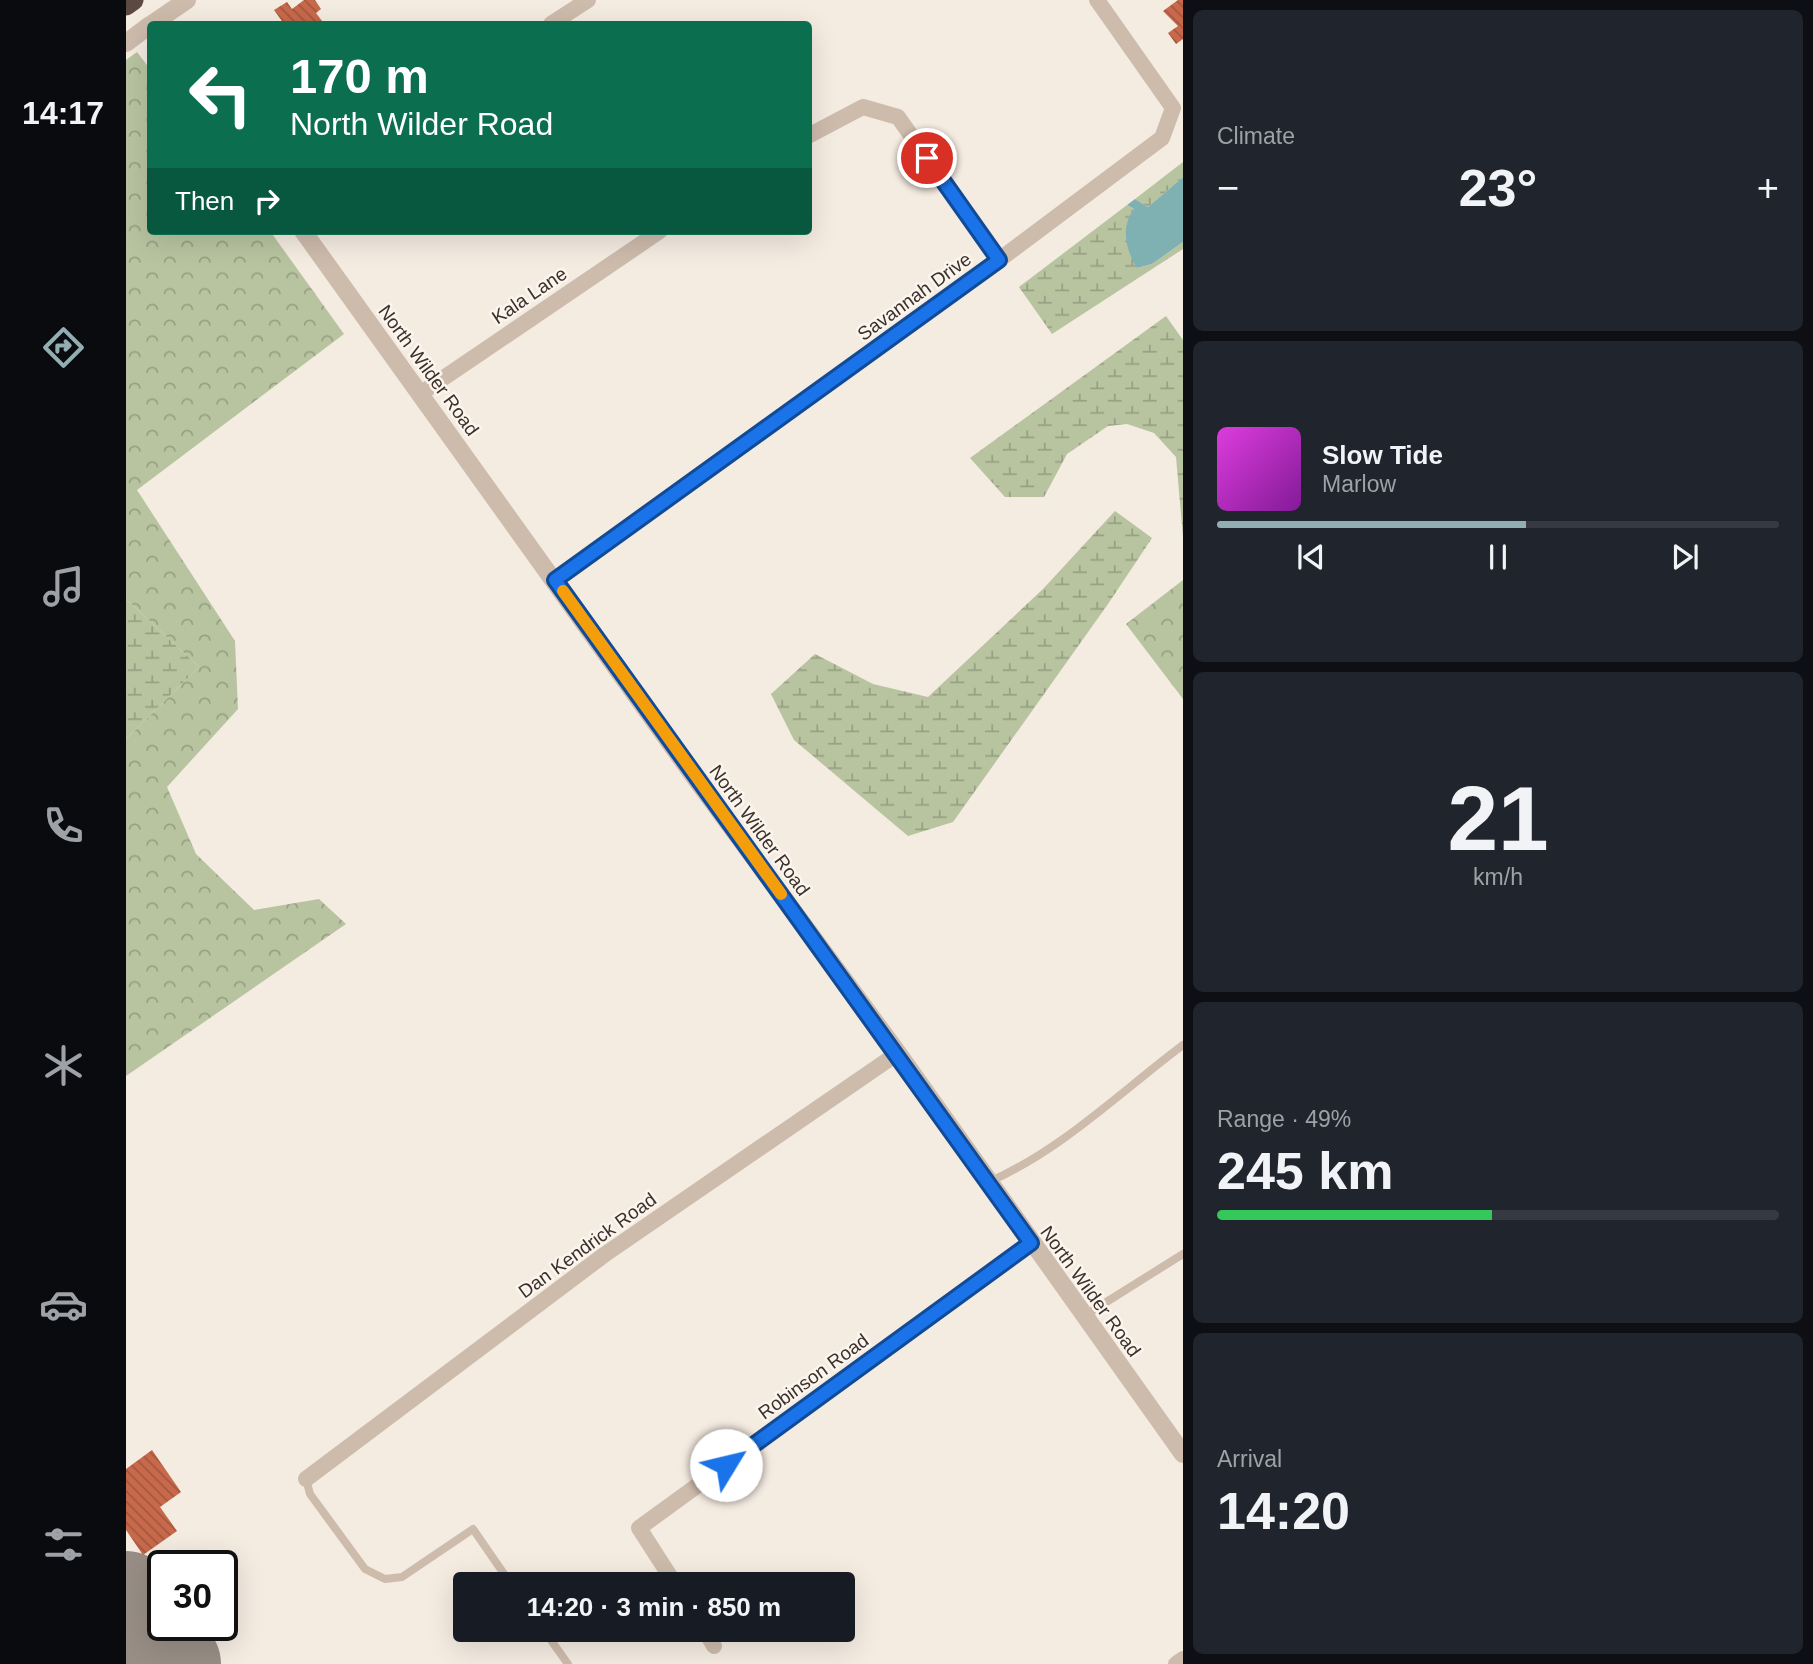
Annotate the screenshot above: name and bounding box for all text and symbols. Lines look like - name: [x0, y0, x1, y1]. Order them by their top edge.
- icon: left: [175, 49, 266, 140]
- text: 170 m: [290, 49, 429, 103]
- text: 14:17: [22, 95, 104, 131]
- text: North Wilder Road: [290, 106, 553, 142]
- text: Climate: [1217, 123, 1295, 149]
- pin: [897, 128, 957, 188]
- icon: arrive: [908, 139, 946, 177]
- text: 23°: [1459, 159, 1537, 217]
- text: −: [1217, 167, 1239, 209]
- text: +: [1757, 167, 1779, 209]
- icon: right: [248, 182, 286, 220]
- text: Then: [175, 186, 234, 216]
- street label: Savannah Drive: [853, 248, 975, 345]
- street label: Kala Lane: [488, 263, 571, 328]
- street label: North Wilder Road: [374, 301, 483, 440]
- icon: directions: [39, 323, 88, 372]
- text: Slow Tide: [1322, 440, 1443, 470]
- text: Marlow: [1322, 471, 1396, 497]
- icon: previous: [1292, 538, 1330, 576]
- icon: pause: [1479, 538, 1517, 576]
- icon: next: [1666, 538, 1704, 576]
- icon: music: [39, 562, 88, 611]
- street label: North Wilder Road: [705, 761, 814, 900]
- text: 21: [1447, 768, 1549, 869]
- icon: phone: [39, 801, 88, 850]
- text: km/h: [1473, 864, 1523, 890]
- icon: climate: [39, 1041, 88, 1090]
- text: Range · 49%: [1217, 1106, 1351, 1132]
- text: 245 km: [1217, 1142, 1393, 1200]
- street label: Dan Kendrick Road: [514, 1188, 660, 1302]
- street label: North Wilder Road: [1036, 1222, 1145, 1361]
- icon: car: [39, 1280, 88, 1329]
- street label: Robinson Road: [754, 1329, 872, 1423]
- position arrow: [689, 1428, 763, 1502]
- text: Arrival: [1217, 1446, 1282, 1472]
- text: 14:20: [1217, 1482, 1350, 1540]
- icon: filters: [39, 1520, 88, 1569]
- speed limit sign: 30: [147, 1550, 238, 1641]
- text: 14:20 · 3 min · 850 m: [527, 1592, 781, 1622]

